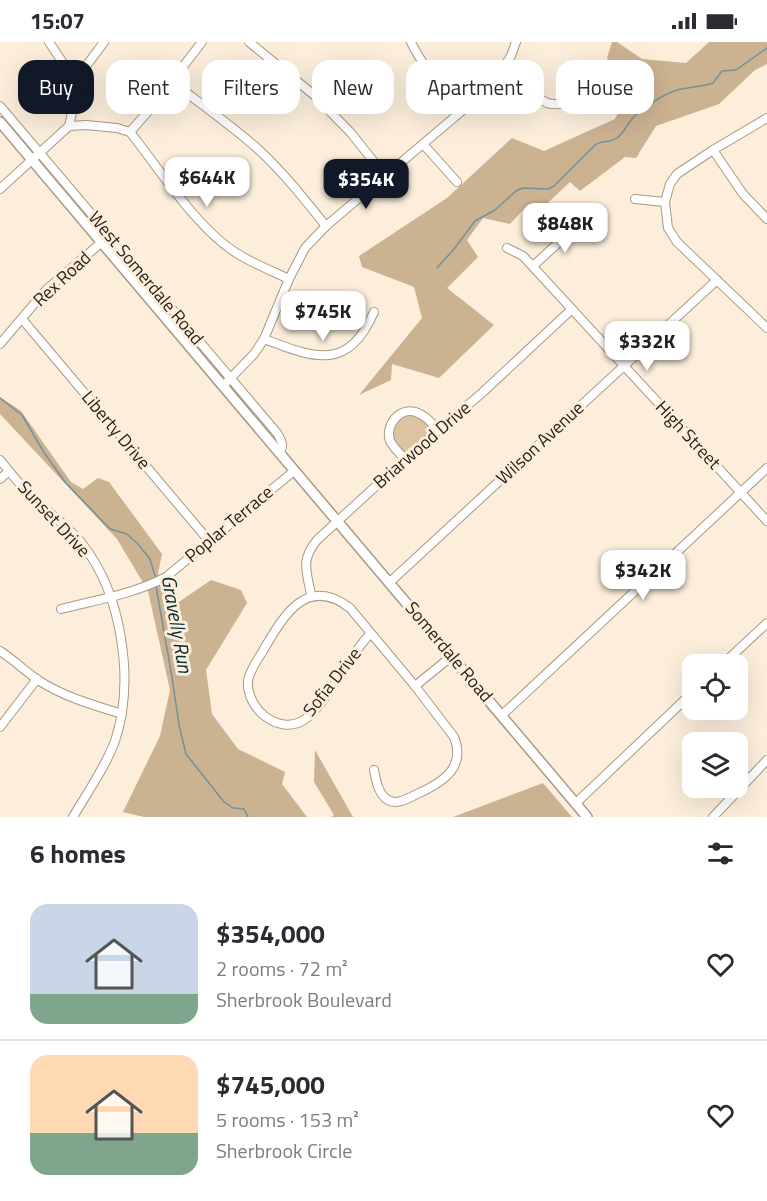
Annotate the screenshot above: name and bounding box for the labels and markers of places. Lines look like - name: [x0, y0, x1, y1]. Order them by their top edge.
- pin: $644K: [165, 157, 249, 208]
- pin: $354K: [324, 159, 408, 210]
- pin: $848K: [523, 203, 607, 254]
- pin: $745K: [281, 291, 365, 342]
- pin: $332K: [605, 321, 689, 372]
- pin: $342K: [601, 550, 685, 601]

